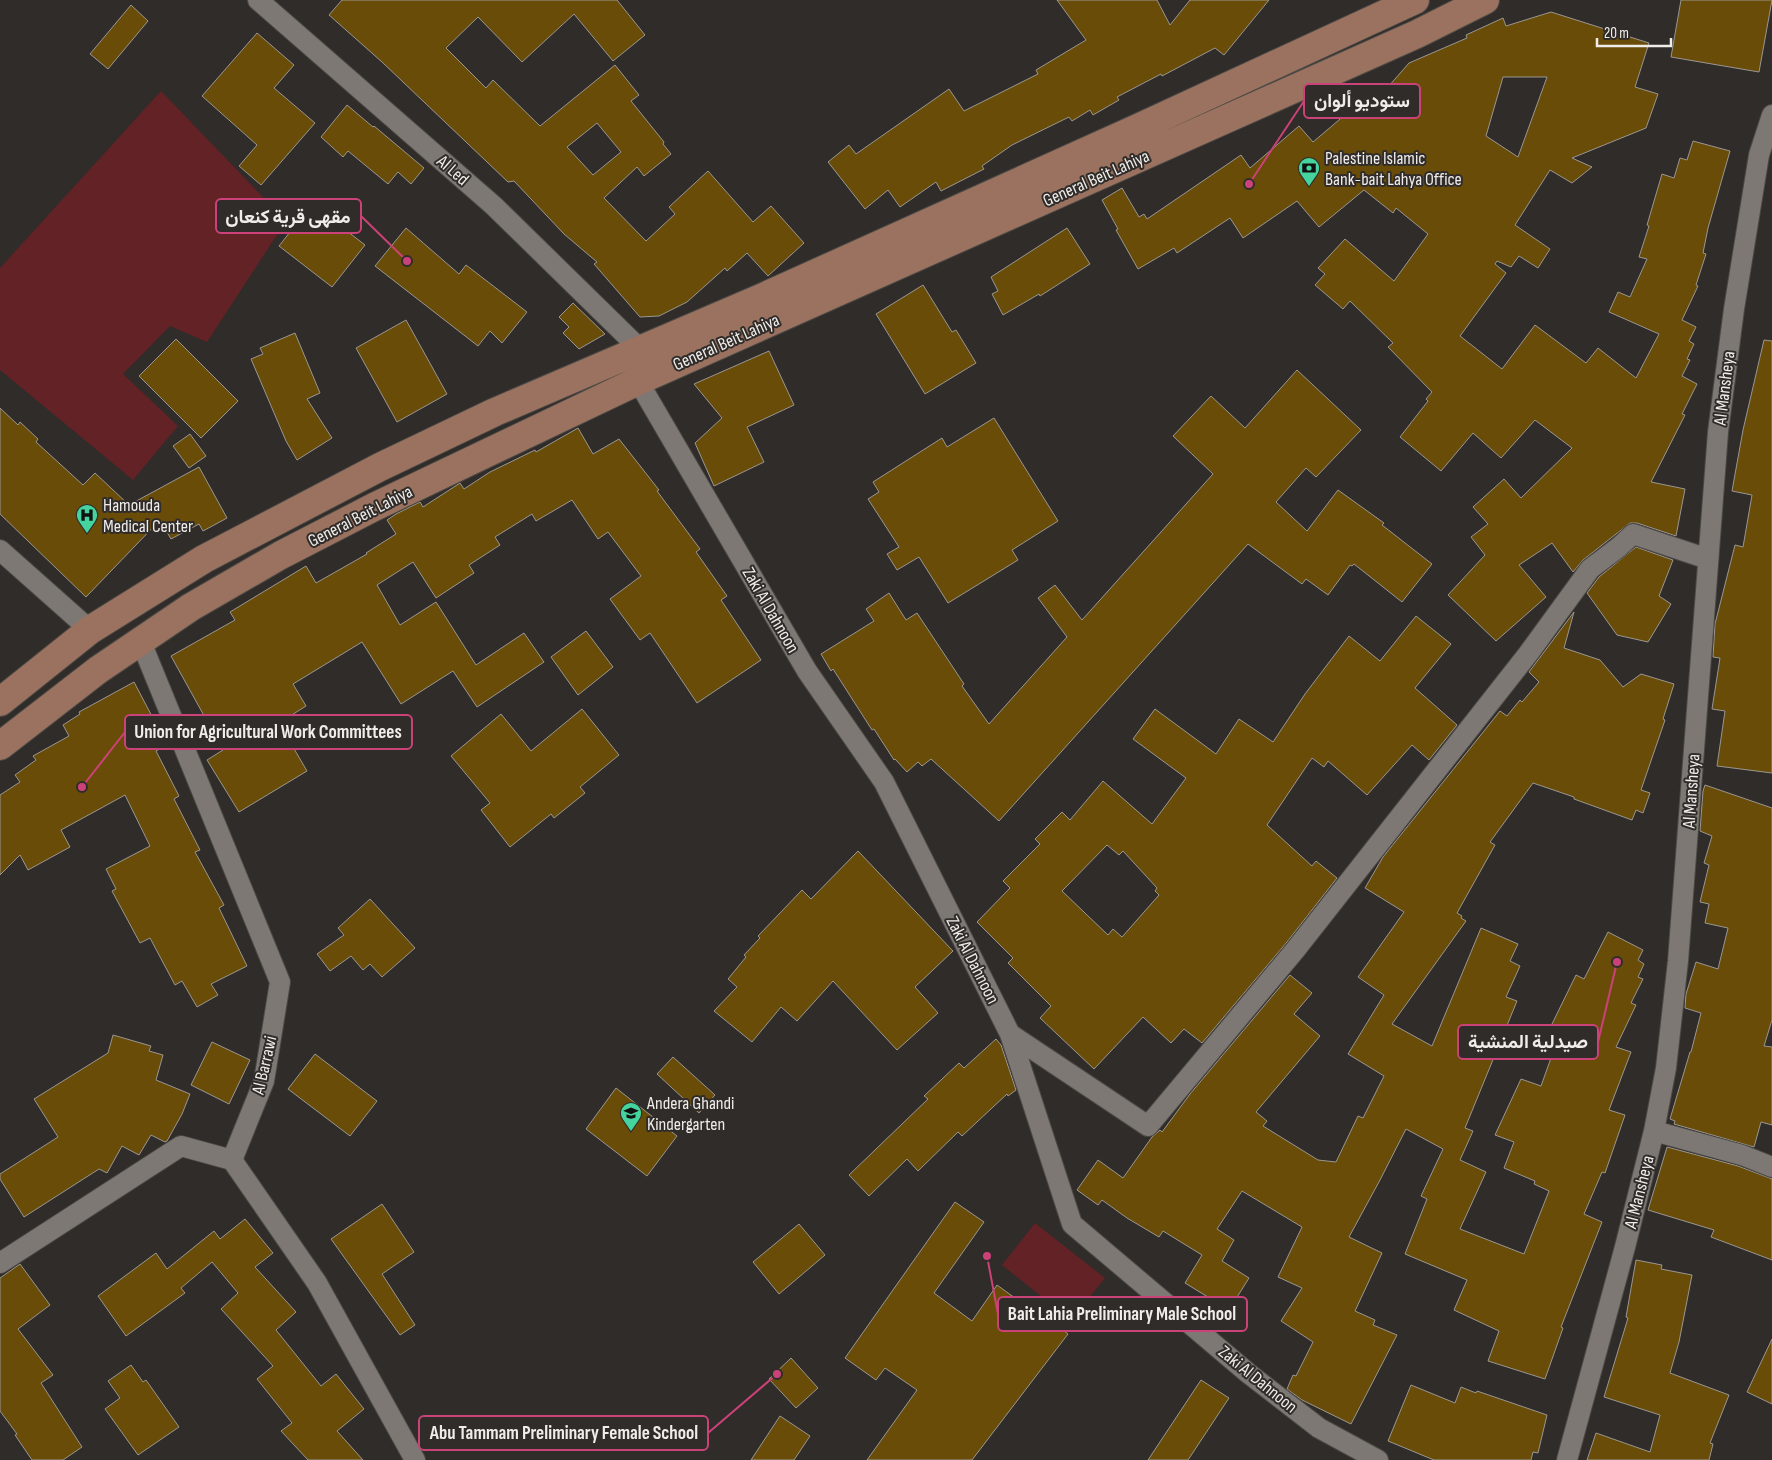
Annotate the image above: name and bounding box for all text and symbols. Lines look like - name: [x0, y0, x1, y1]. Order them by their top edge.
- scale bar: [1597, 15, 1671, 47]
- text: 20 m: [1604, 24, 1629, 43]
- callout: ستوديو ألوان: [1304, 84, 1420, 118]
- text: ستوديو ألوان: [1314, 90, 1410, 113]
- street label: General Beit Lahiya: [1040, 146, 1153, 211]
- place label: Palestine Islamic Bank-bait Lahya Office: [1325, 148, 1462, 190]
- street label: Al Led: [432, 150, 473, 190]
- bank icon: Palestine Islamic Bank-bait Lahya Office: [1297, 156, 1321, 187]
- callout: مقهى قرية كنعان: [216, 199, 361, 233]
- text: مقهى قرية كنعان: [225, 206, 351, 229]
- street label: General Beit Lahiya: [670, 310, 783, 375]
- street label: Al Mansheya: [1709, 350, 1739, 427]
- street label: General Beit Lahiya: [304, 481, 416, 552]
- place label: Hamouda Medical Center: [103, 495, 193, 537]
- hospital icon: Hamouda Medical Center: [75, 503, 99, 534]
- street label: Zaki Al Dahnoon: [738, 564, 803, 657]
- callout: Union for Agricultural Work Committees: [125, 715, 412, 749]
- text: Union for Agricultural Work Committees: [134, 721, 402, 744]
- street label: Al Mansheya: [1678, 753, 1705, 830]
- street label: Zaki Al Dahnoon: [942, 913, 1004, 1007]
- callout: صيدلية المنشية: [1458, 1025, 1598, 1059]
- text: صيدلية المنشية: [1468, 1031, 1588, 1054]
- street label: Al Barrawi: [247, 1034, 281, 1097]
- place label: Andera Ghandi Kindergarten: [646, 1093, 734, 1135]
- school or university icon: Andera Ghandi Kindergarten: [619, 1101, 643, 1132]
- street label: Al Mansheya: [1620, 1153, 1659, 1232]
- callout: Bait Lahia Preliminary Male School: [998, 1297, 1247, 1331]
- text: Bait Lahia Preliminary Male School: [1008, 1303, 1236, 1326]
- street label: Zaki Al Dahnoon: [1214, 1341, 1301, 1417]
- callout: Abu Tammam Preliminary Female School: [419, 1416, 708, 1450]
- text: Abu Tammam Preliminary Female School: [429, 1422, 698, 1445]

